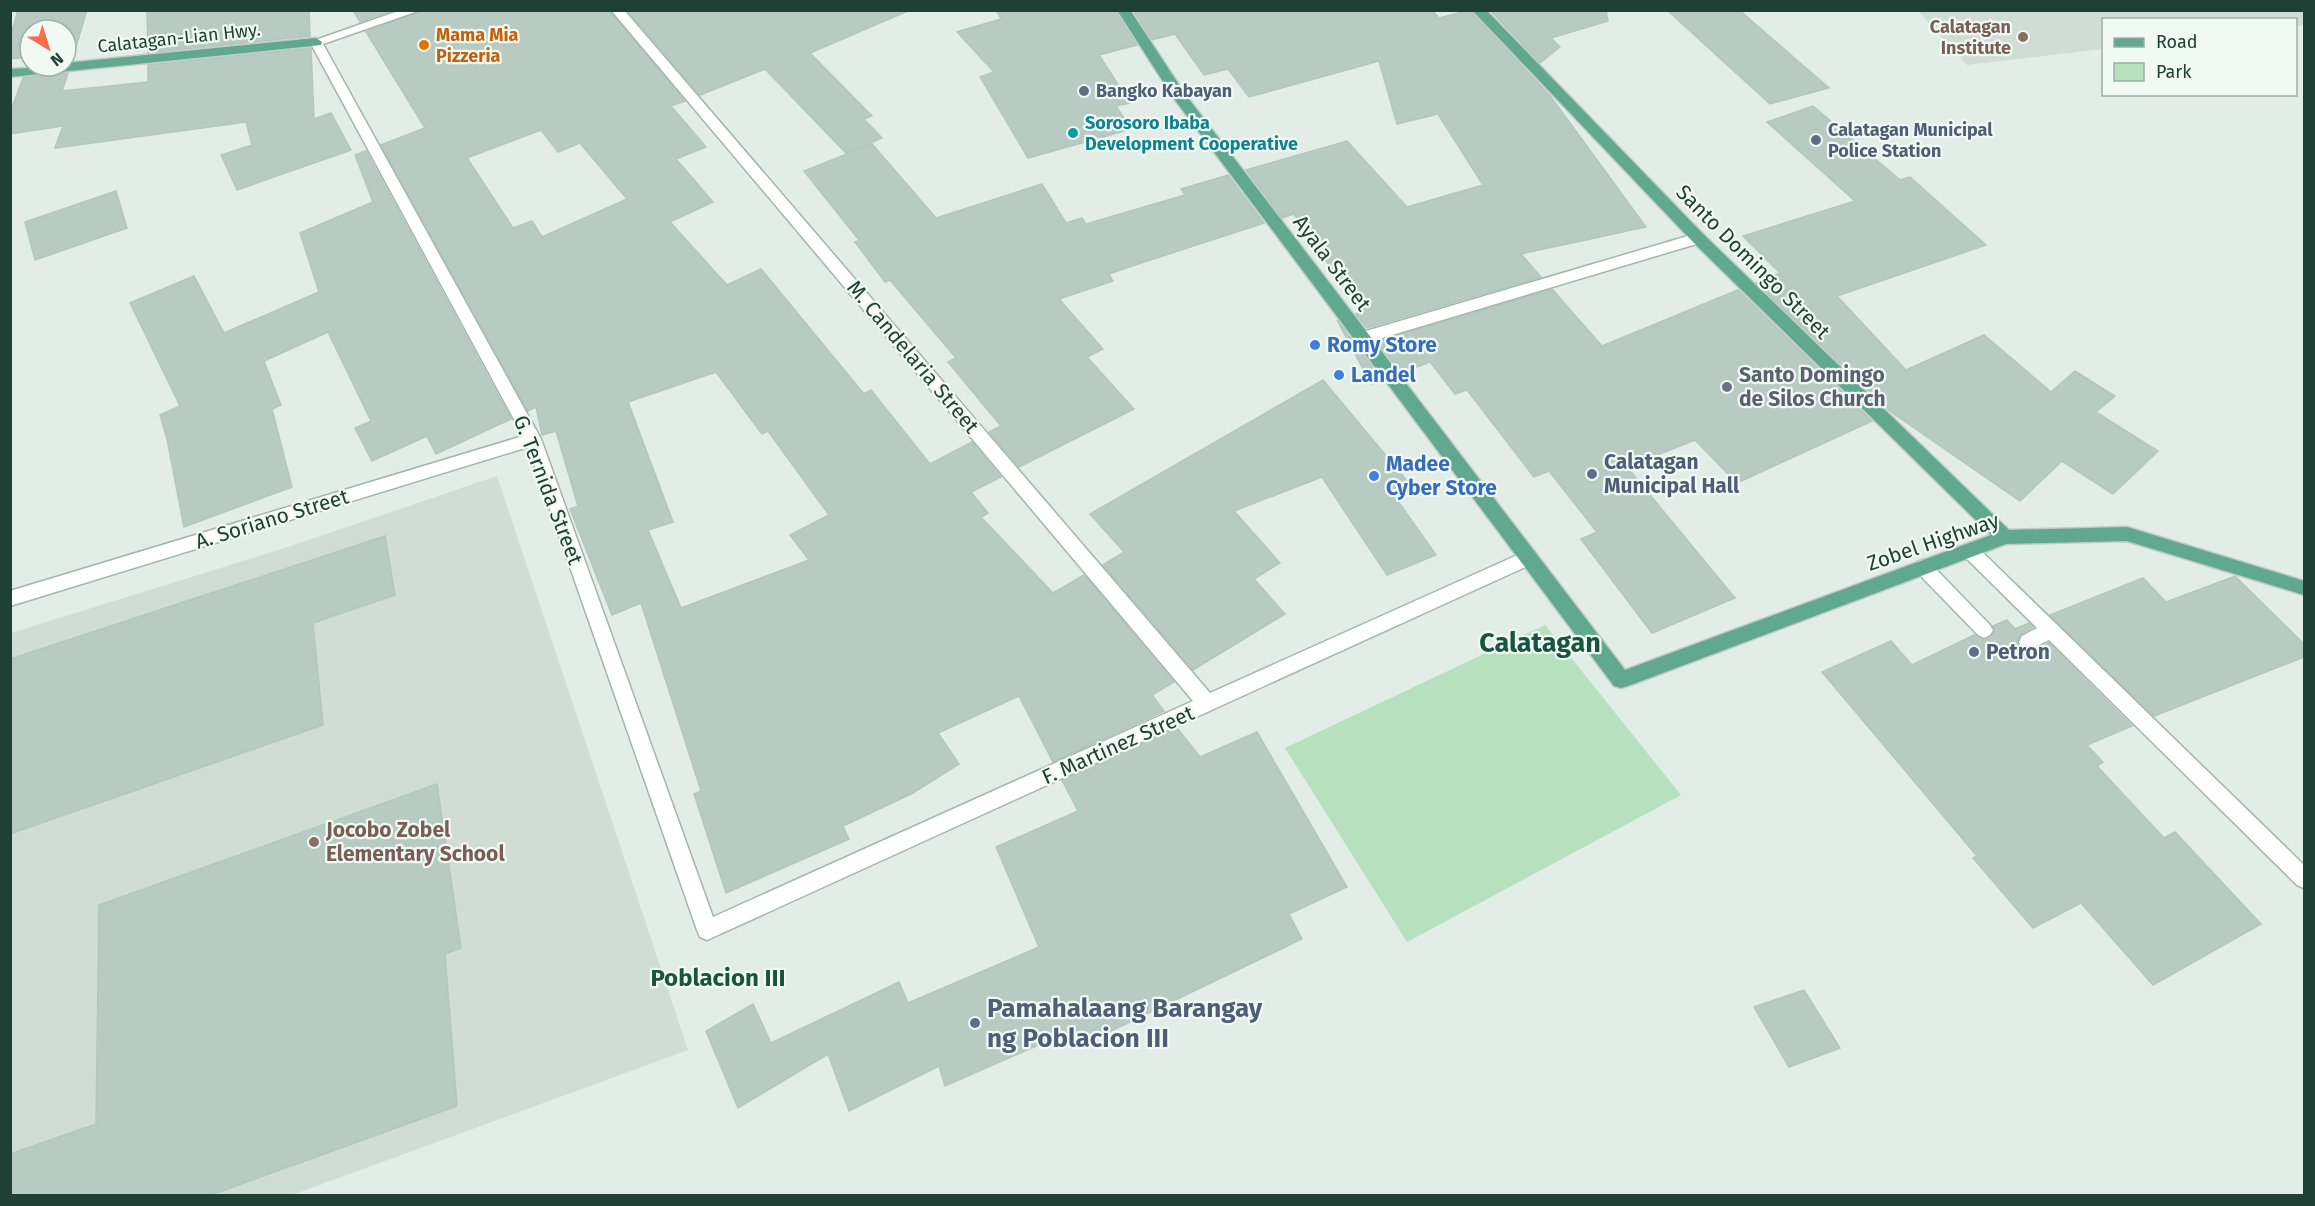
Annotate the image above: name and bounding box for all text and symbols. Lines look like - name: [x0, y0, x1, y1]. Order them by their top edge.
- place label: Calatagan Institute: [1930, 16, 2011, 59]
- north arrow: [18, 18, 78, 78]
- street label: Calatagan-Lian Hwy.: [96, 18, 262, 58]
- legend: [2102, 18, 2297, 96]
- place label: Mama Mia Pizzeria: [436, 24, 519, 67]
- marker: Calatagan Institute: [2016, 30, 2030, 44]
- text: Road: [2156, 31, 2198, 53]
- marker: Mama Mia Pizzeria: [417, 38, 431, 52]
- text: N: [47, 49, 67, 70]
- text: Park: [2156, 61, 2192, 83]
- place label: Bangko Kabayan: [1096, 80, 1232, 102]
- marker: Bangko Kabayan: [1077, 84, 1091, 98]
- place label: Sorosoro Ibaba Development Cooperative: [1085, 112, 1298, 155]
- place label: Calatagan Municipal Police Station: [1828, 119, 1993, 162]
- marker: Sorosoro Ibaba Development Cooperative: [1066, 126, 1080, 140]
- marker: Calatagan Municipal Police Station: [1809, 133, 1823, 147]
- street label: Santo Domingo Street: [1670, 179, 1836, 345]
- street label: Ayala Street: [1288, 210, 1377, 316]
- street label: M. Candelaria Street: [841, 275, 985, 439]
- place label: Romy Store: [1327, 332, 1437, 358]
- marker: Romy Store: [1308, 338, 1322, 352]
- place label: Landel: [1351, 362, 1416, 388]
- place label: Santo Domingo de Silos Church: [1739, 362, 1886, 412]
- marker: Landel: [1332, 368, 1346, 382]
- marker: Santo Domingo de Silos Church: [1720, 380, 1734, 394]
- street label: G. Ternida Street: [508, 412, 589, 569]
- place label: Calatagan Municipal Hall: [1604, 449, 1740, 499]
- place label: Madee Cyber Store: [1386, 451, 1497, 501]
- marker: Calatagan Municipal Hall: [1585, 467, 1599, 481]
- marker: Madee Cyber Store: [1367, 469, 1381, 483]
- street label: A. Soriano Street: [192, 483, 352, 555]
- street label: Zobel Highway: [1863, 507, 2003, 577]
- district label: Calatagan: [1479, 627, 1601, 659]
- place label: Petron: [1986, 639, 2050, 665]
- marker: Petron: [1967, 645, 1981, 659]
- street label: F. Martinez Street: [1038, 700, 1199, 790]
- place label: Jocobo Zobel Elementary School: [325, 817, 505, 867]
- marker: Jocobo Zobel Elementary School: [307, 835, 321, 849]
- district label: Poblacion III: [650, 964, 786, 992]
- place label: Pamahalaang Barangay ng Poblacion III: [987, 993, 1263, 1054]
- marker: Pamahalaang Barangay ng Poblacion III: [968, 1016, 982, 1030]

